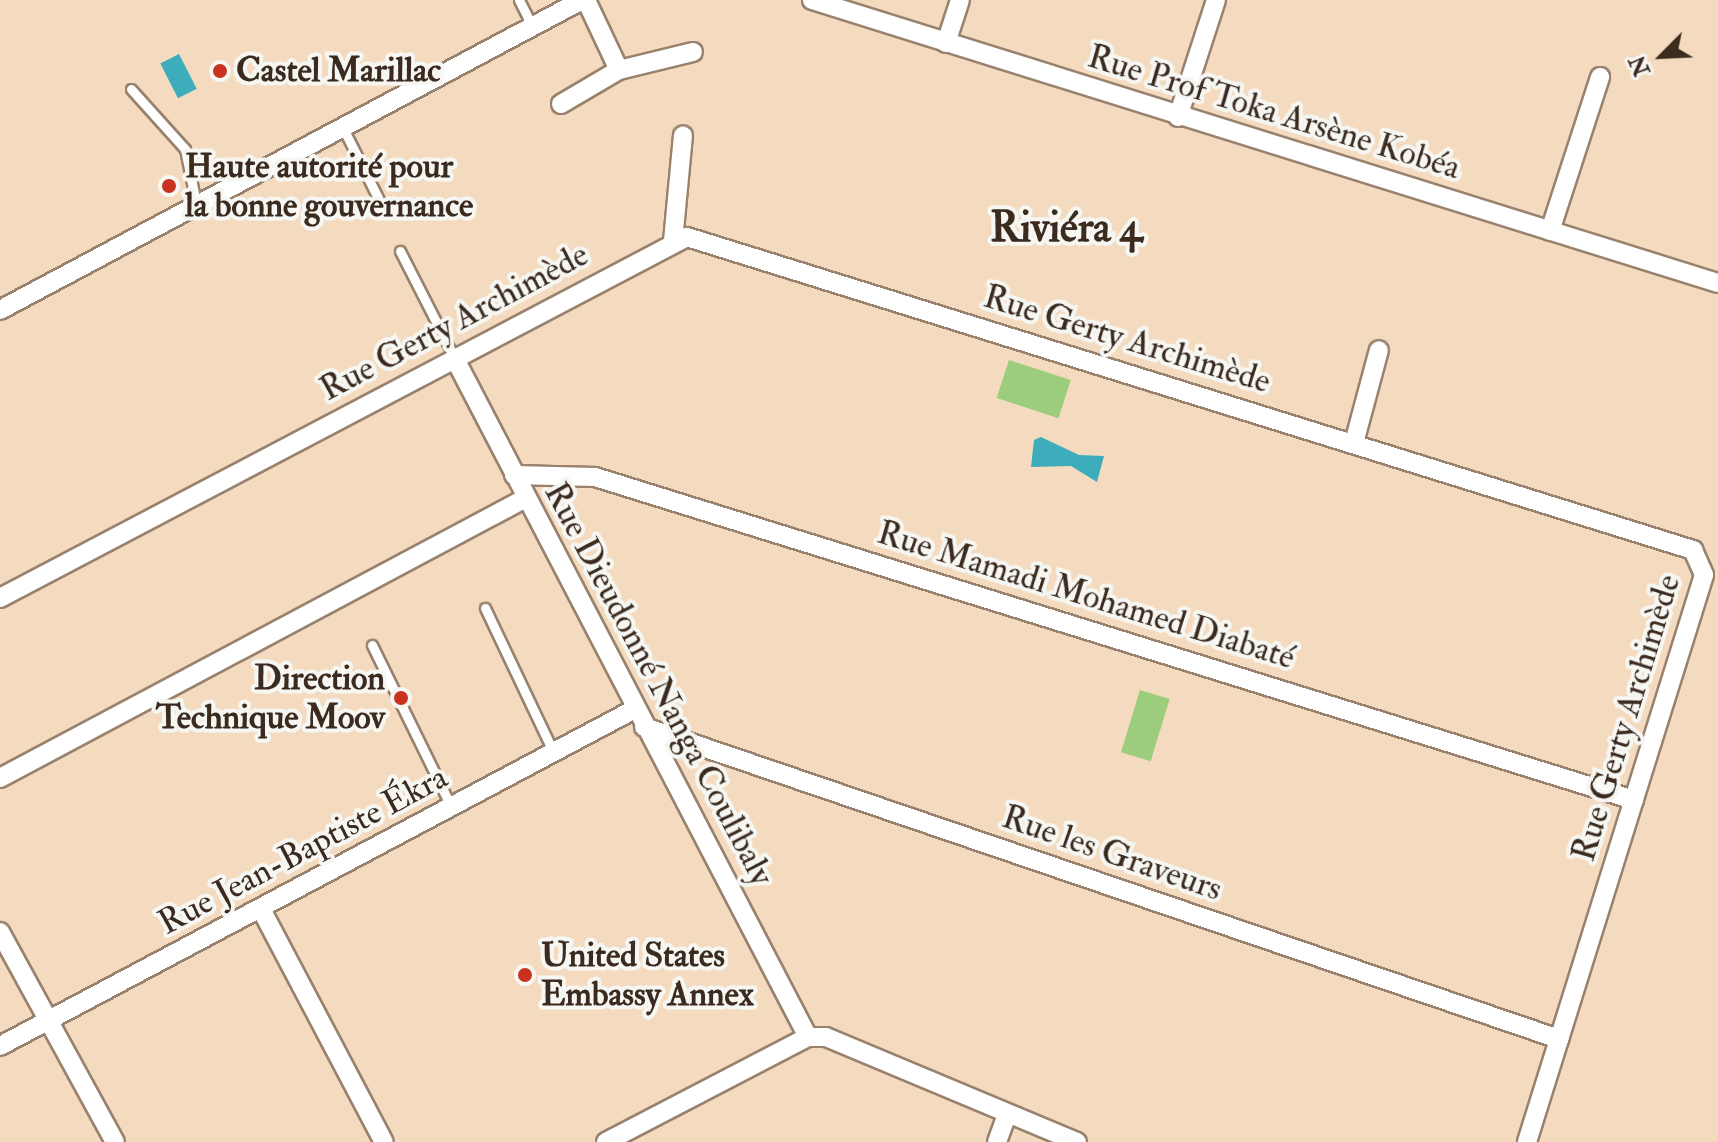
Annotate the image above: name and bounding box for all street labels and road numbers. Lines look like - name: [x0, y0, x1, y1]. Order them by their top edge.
- street label: Rue Prof Toka Arsène Kobéa: [1083, 36, 1465, 188]
- street label: Rue Gerty Archimède: [313, 234, 595, 410]
- street label: Rue Gerty Archimède: [979, 276, 1275, 402]
- street label: Rue Dieudonné Nanga Coulibaly: [535, 476, 783, 892]
- street label: Rue Mamadi Mohamed Diabaté: [872, 512, 1300, 678]
- street label: Rue Gerty Archimède: [1563, 570, 1689, 866]
- street label: Rue Jean-Baptiste Ékra: [152, 757, 454, 943]
- street label: Rue les Graveurs: [997, 796, 1227, 910]

